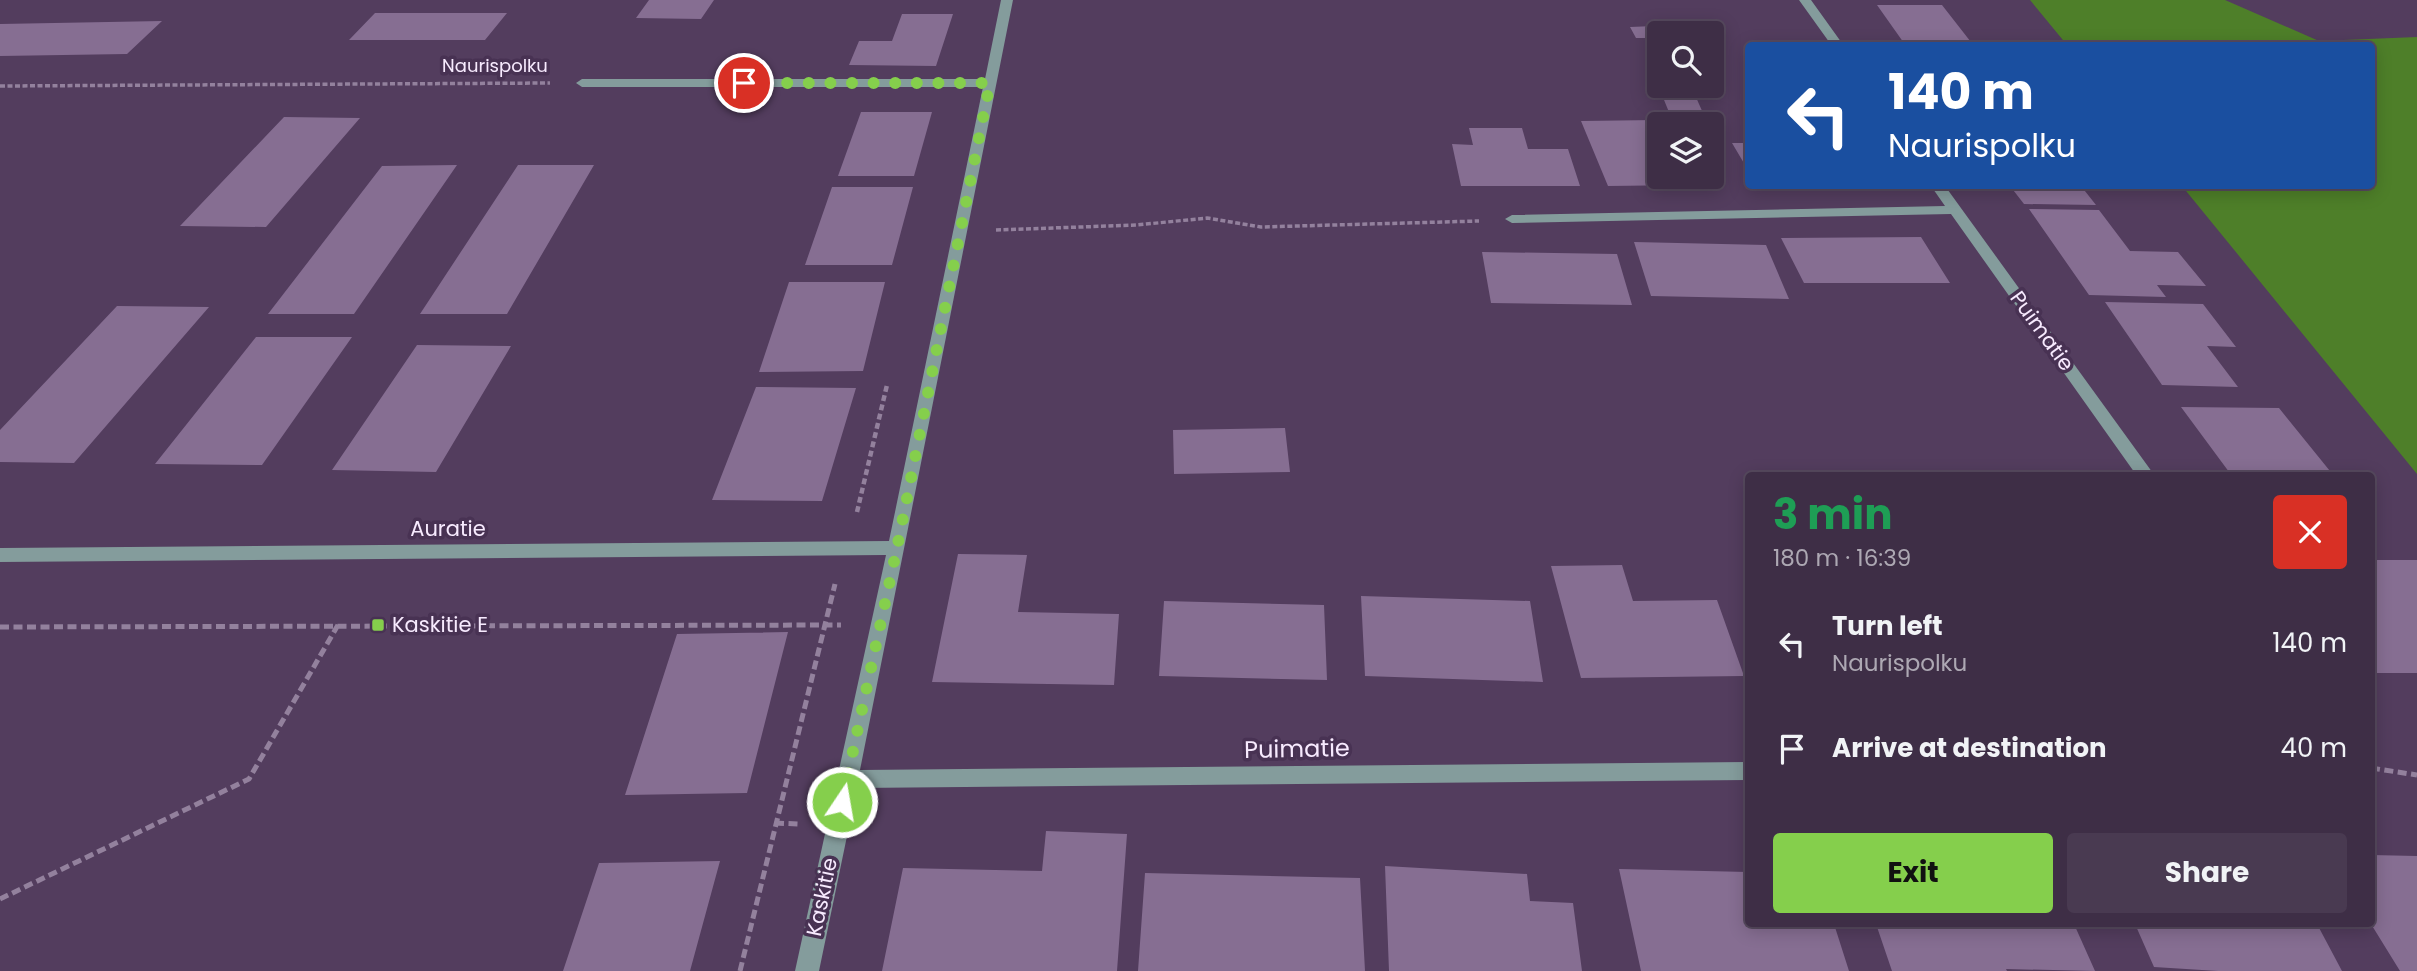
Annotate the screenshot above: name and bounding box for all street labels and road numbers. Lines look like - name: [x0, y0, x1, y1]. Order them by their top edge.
- street label: Naurispolku: [442, 53, 548, 78]
- street label: Puimatie: [2004, 285, 2081, 377]
- street label: Auratie: [410, 514, 486, 543]
- street label: Puimatie: [1244, 731, 1350, 766]
- street label: Kaskitie: [799, 855, 844, 939]

